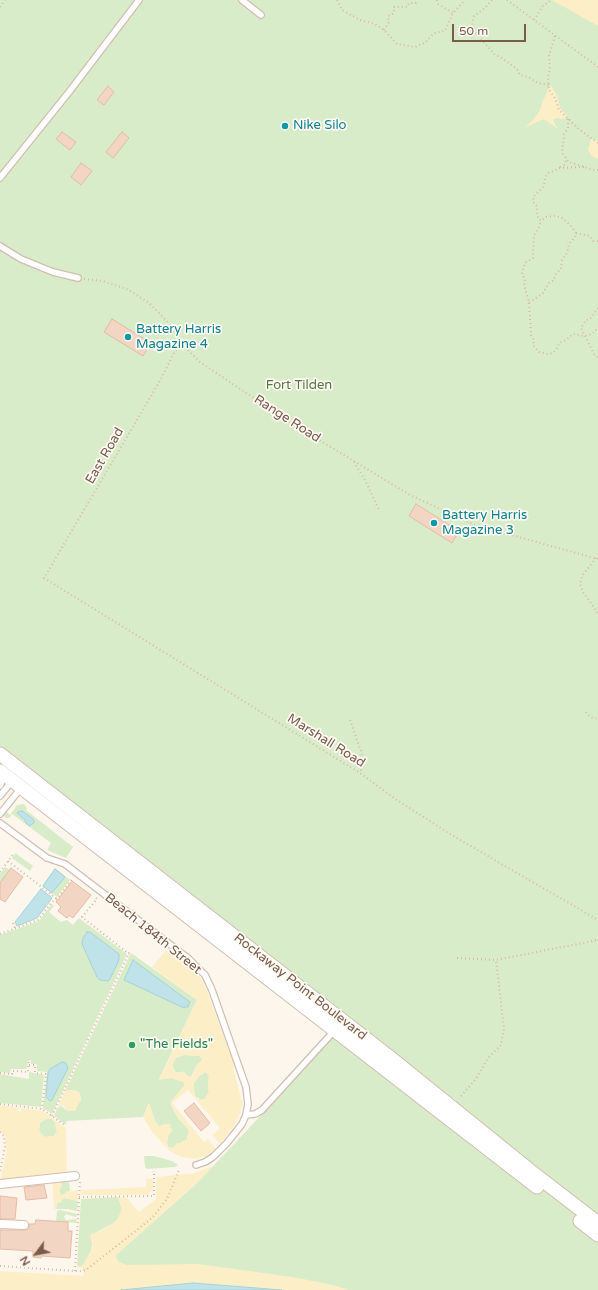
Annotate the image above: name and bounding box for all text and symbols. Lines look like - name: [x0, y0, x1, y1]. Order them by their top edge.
- scale bar: [454, 16, 528, 42]
- text: 50 m: [459, 24, 488, 38]
- place label: Nike Silo: [293, 118, 347, 134]
- marker: Nike Silo: [280, 121, 290, 131]
- place label: Battery Harris Magazine 4: [136, 322, 221, 353]
- marker: Battery Harris Magazine 4: [123, 332, 133, 342]
- park label: Fort Tilden: [266, 378, 332, 394]
- street label: Range Road: [251, 392, 323, 446]
- street label: East Road: [83, 425, 127, 487]
- place label: Battery Harris Magazine 3: [442, 508, 527, 539]
- marker: Battery Harris Magazine 3: [429, 518, 439, 528]
- street label: Marshall Road: [284, 711, 368, 771]
- street label: Beach 184th Street: [102, 890, 204, 978]
- street label: Rockaway Point Boulevard: [231, 930, 369, 1044]
- place label: "The Fields": [140, 1037, 213, 1053]
- marker: "The Fields": [127, 1040, 137, 1050]
- north arrow: [16, 1234, 56, 1274]
- text: N: [18, 1253, 33, 1268]

